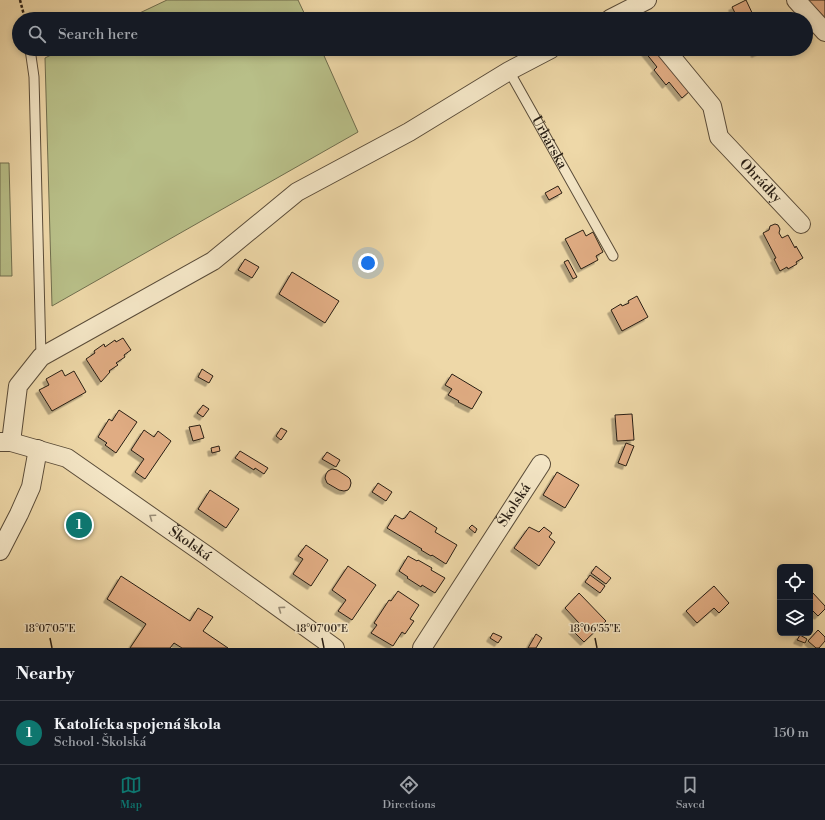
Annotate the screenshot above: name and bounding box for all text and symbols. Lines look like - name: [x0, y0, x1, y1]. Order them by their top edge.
- search box: [12, 12, 813, 56]
- icon: search: [26, 23, 48, 45]
- text: Search here: [58, 25, 138, 44]
- street label: Urbárska: [527, 113, 572, 173]
- street label: Ohrádky: [735, 155, 786, 207]
- your location: [358, 253, 378, 273]
- street label: Školská: [492, 479, 535, 530]
- pin: 1: [66, 510, 92, 540]
- one-way arrow: [149, 514, 156, 522]
- street label: Školská: [165, 521, 216, 565]
- map controls: [777, 564, 813, 636]
- button: locate: [777, 564, 813, 600]
- button: layers: [777, 600, 813, 636]
- one-way arrow: [278, 607, 285, 614]
- text: 18°07'05"E: [25, 623, 75, 635]
- text: 18°07'00"E: [296, 623, 348, 635]
- text: 18°06'55"E: [570, 623, 620, 635]
- text: Nearby: [16, 663, 75, 685]
- text: Katolícka spojená škola: [54, 715, 221, 734]
- text: 1: [26, 725, 32, 741]
- text: 150 m: [774, 725, 809, 741]
- text: School · Školská: [54, 734, 146, 750]
- tab: Map: [120, 774, 142, 812]
- tab: Directions: [383, 774, 436, 812]
- tab: Saved: [676, 774, 705, 812]

